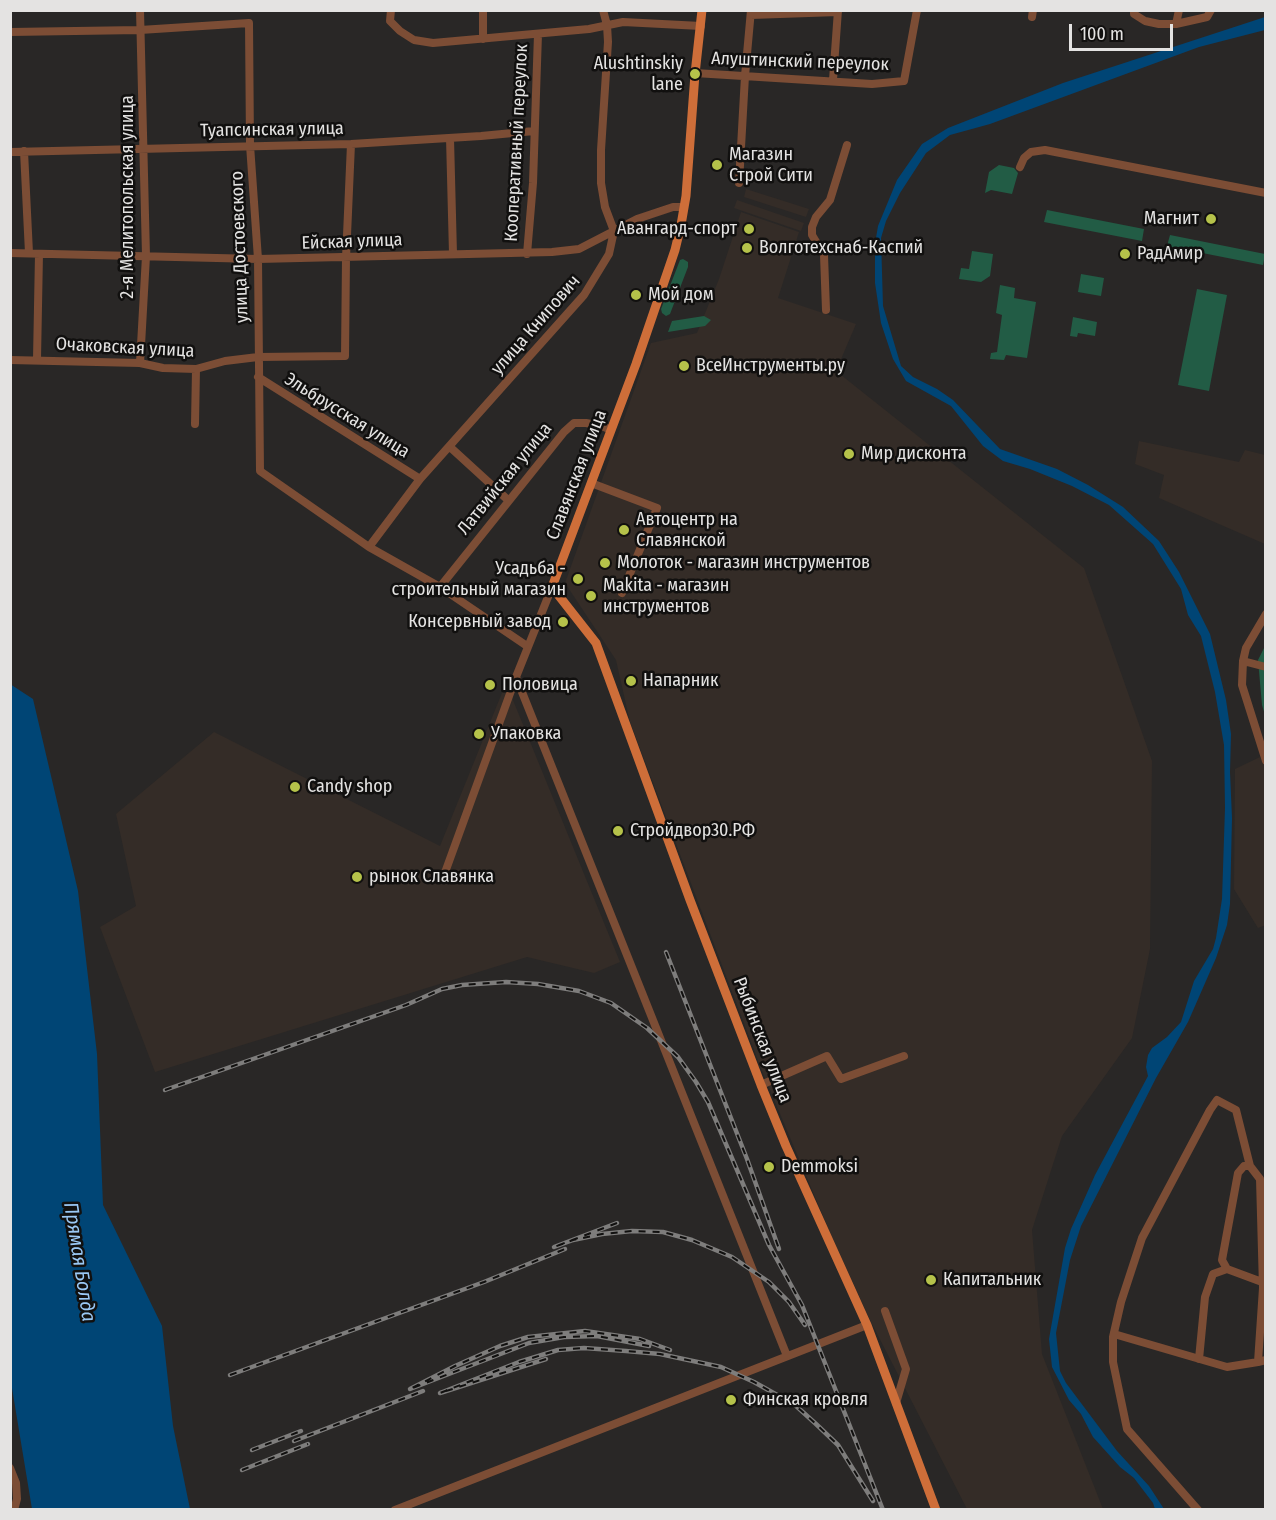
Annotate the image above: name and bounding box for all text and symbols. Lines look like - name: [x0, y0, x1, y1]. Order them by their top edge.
- scale bar: [1072, 12, 1176, 50]
- text: 100 m: [1080, 23, 1124, 45]
- street label: Кооперативный переулок: [501, 44, 533, 242]
- street label: Алуштинский переулок: [711, 48, 889, 76]
- place label: Alushtinskiy lane: [594, 53, 683, 96]
- marker: Alushtinskiy lane: [688, 67, 702, 81]
- street label: 2-я Мелитопольская улица: [117, 95, 139, 299]
- street label: Туапсинская улица: [200, 118, 344, 142]
- place label: Магазин Строй Сити: [729, 144, 813, 186]
- marker: Магазин Строй Сити: [710, 158, 724, 172]
- street label: улица Достоевского: [227, 171, 253, 323]
- place label: Магнит: [1144, 208, 1199, 230]
- marker: Магнит: [1204, 212, 1218, 226]
- place label: Авангард-cпорт: [617, 218, 737, 240]
- marker: Авангард-cпорт: [742, 222, 756, 236]
- street label: Ейская улица: [301, 229, 403, 255]
- place label: Волготехснаб-Каспий: [759, 237, 923, 259]
- marker: Волготехснаб-Каспий: [740, 241, 754, 255]
- place label: РадАмир: [1137, 243, 1203, 265]
- marker: РадАмир: [1118, 247, 1132, 261]
- street label: улица Книпович: [487, 271, 585, 379]
- place label: Мой дом: [648, 284, 714, 306]
- marker: Мой дом: [629, 288, 643, 302]
- street label: Очаковская улица: [55, 334, 195, 362]
- place label: ВсеИнструменты.ру: [696, 355, 845, 377]
- marker: ВсеИнструменты.ру: [677, 359, 691, 373]
- street label: Эльбрусская улица: [281, 369, 413, 463]
- street label: Славянская улица: [542, 407, 612, 543]
- street label: Латвийская улица: [453, 419, 557, 539]
- place label: Мир дисконта: [861, 443, 967, 465]
- marker: Мир дисконта: [842, 447, 856, 461]
- place label: Автоцентр на Славянской: [636, 509, 738, 552]
- marker: Автоцентр на Славянской: [617, 523, 631, 537]
- place label: Молоток - магазин инструментов: [617, 552, 870, 574]
- marker: Молоток - магазин инструментов: [598, 556, 612, 570]
- place label: Усадьба - строительный магазин: [392, 558, 566, 600]
- marker: Усадьба - строительный магазин: [571, 572, 585, 586]
- place label: Makita - магазин инструментов: [603, 575, 729, 618]
- marker: Makita - магазин инструментов: [584, 589, 598, 603]
- place label: Консервный завод: [408, 611, 551, 633]
- marker: Консервный завод: [556, 615, 570, 629]
- place label: Напарник: [643, 670, 718, 692]
- place label: Половица: [502, 674, 578, 696]
- marker: Напарник: [624, 674, 638, 688]
- marker: Половица: [483, 678, 497, 692]
- place label: Упаковка: [491, 723, 561, 745]
- marker: Упаковка: [472, 727, 486, 741]
- place label: Candy shop: [307, 776, 392, 798]
- marker: Candy shop: [288, 780, 302, 794]
- place label: Стройдвор30.РФ: [630, 820, 755, 842]
- marker: Стройдвор30.РФ: [611, 824, 625, 838]
- place label: рынок Славянка: [369, 866, 494, 888]
- marker: рынок Славянка: [350, 870, 364, 884]
- street label: Рыбинская улица: [728, 974, 796, 1106]
- place label: Demmoksi: [781, 1156, 858, 1178]
- marker: Demmoksi: [762, 1160, 776, 1174]
- water label: Прямая Болда: [58, 1200, 100, 1324]
- place label: Капитальник: [943, 1269, 1041, 1291]
- marker: Капитальник: [924, 1273, 938, 1287]
- place label: Финская кровля: [743, 1389, 868, 1411]
- marker: Финская кровля: [724, 1393, 738, 1407]

